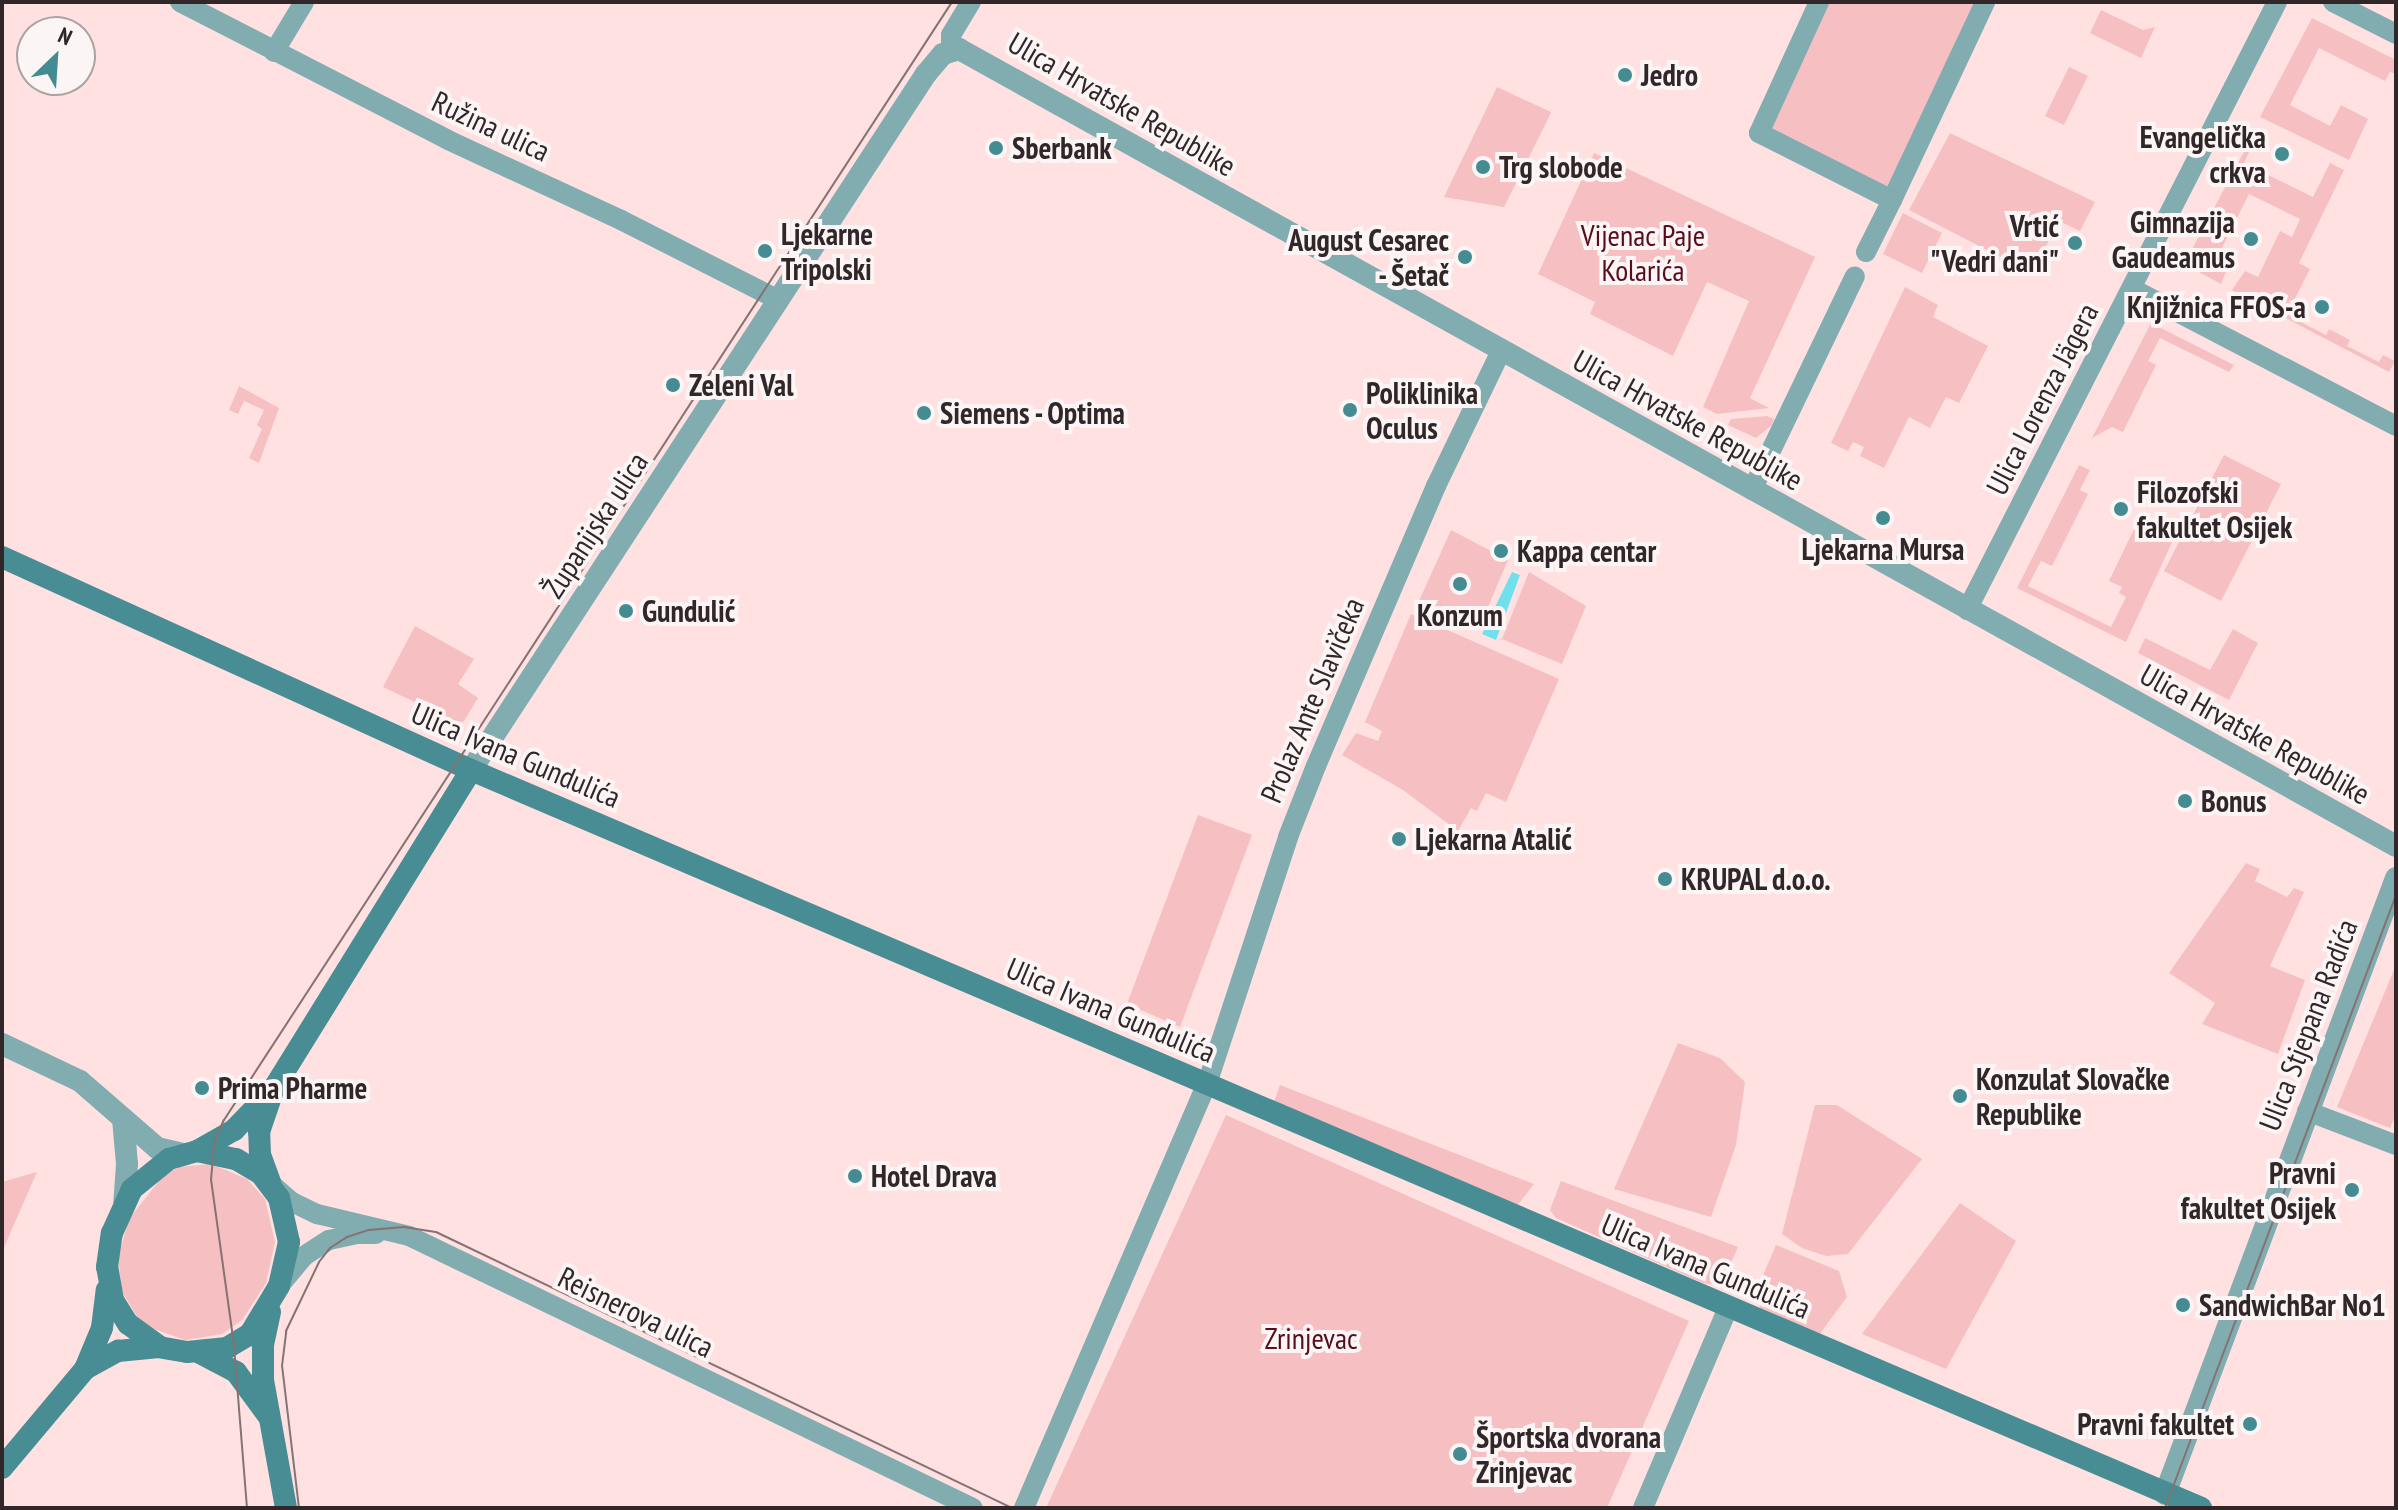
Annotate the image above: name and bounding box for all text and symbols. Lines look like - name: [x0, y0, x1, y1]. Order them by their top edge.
- north arrow: [16, 16, 96, 96]
- text: N: [54, 21, 77, 51]
- street label: Ulica Hrvatske Republike: [1002, 24, 1242, 184]
- place label: Jedro: [1641, 57, 1698, 93]
- marker: Jedro: [1616, 66, 1634, 84]
- street label: Ružina ulica: [427, 83, 555, 169]
- place label: Evangelička crkva: [2140, 119, 2266, 190]
- place label: Sberbank: [1012, 130, 1112, 166]
- marker: Sberbank: [987, 139, 1005, 157]
- marker: Evangelička crkva: [2273, 145, 2291, 163]
- place label: Trg slobode: [1499, 149, 1623, 185]
- marker: Trg slobode: [1474, 158, 1492, 176]
- place label: Gimnazija Gaudeamus: [2112, 204, 2235, 274]
- place label: Vrtić "Vedri dani": [1930, 208, 2059, 278]
- place label: Ljekarne Tripolski: [781, 216, 873, 286]
- park label: Vijenac Paje Kolarića: [1580, 217, 1706, 288]
- place label: August Cesarec - Šetač: [1288, 222, 1449, 292]
- marker: Gimnazija Gaudeamus: [2242, 230, 2260, 248]
- marker: Vrtić "Vedri dani": [2066, 234, 2084, 252]
- marker: Ljekarne Tripolski: [756, 242, 774, 260]
- marker: August Cesarec - Šetač: [1456, 248, 1474, 266]
- place label: Knjižnica FFOS-a: [2127, 289, 2306, 325]
- street label: Ulica Lorenza Jägera: [1978, 297, 2106, 501]
- marker: Knjižnica FFOS-a: [2313, 298, 2331, 316]
- street label: Ulica Hrvatske Republike: [1567, 342, 1809, 498]
- place label: Zeleni Val: [689, 367, 794, 403]
- place label: Poliklinika Oculus: [1366, 375, 1478, 446]
- marker: Zeleni Val: [664, 376, 682, 394]
- place label: Siemens - Optima: [940, 395, 1128, 431]
- marker: Poliklinika Oculus: [1341, 401, 1359, 419]
- marker: Siemens - Optima: [915, 404, 933, 422]
- street label: Županijska ulica: [535, 445, 655, 605]
- place label: Filozofski fakultet Osijek: [2137, 474, 2293, 544]
- marker: Filozofski fakultet Osijek: [2112, 500, 2130, 518]
- marker: Ljekarna Mursa: [1874, 509, 1892, 527]
- place label: Ljekarna Mursa: [1802, 531, 1964, 567]
- place label: Kappa centar: [1517, 533, 1656, 569]
- marker: Kappa centar: [1492, 542, 1510, 560]
- marker: Konzum: [1451, 575, 1469, 593]
- street label: Prolaz Ante Slavičeka: [1252, 592, 1372, 808]
- place label: Gundulić: [642, 593, 735, 629]
- place label: Konzum: [1417, 597, 1503, 633]
- marker: Gundulić: [617, 602, 635, 620]
- street label: Ulica Hrvatske Republike: [2134, 656, 2376, 812]
- street label: Ulica Ivana Gundulića: [406, 695, 626, 815]
- place label: Bonus: [2201, 783, 2266, 819]
- marker: Bonus: [2176, 792, 2194, 810]
- place label: Ljekarna Atalić: [1415, 821, 1573, 857]
- marker: Ljekarna Atalić: [1390, 830, 1408, 848]
- place label: KRUPAL d.o.o.: [1681, 861, 1832, 897]
- marker: KRUPAL d.o.o.: [1656, 870, 1674, 888]
- street label: Ulica Stjepana Radića: [2251, 914, 2365, 1136]
- street label: Ulica Ivana Gundulića: [1001, 950, 1221, 1070]
- place label: Konzulat Slovačke Republike: [1976, 1061, 2170, 1132]
- place label: Prima Pharme: [218, 1070, 367, 1106]
- marker: Prima Pharme: [193, 1079, 211, 1097]
- marker: Konzulat Slovačke Republike: [1951, 1087, 1969, 1105]
- place label: Pravni fakultet Osijek: [2180, 1155, 2336, 1226]
- place label: Hotel Drava: [871, 1158, 997, 1194]
- marker: Hotel Drava: [846, 1167, 864, 1185]
- marker: Pravni fakultet Osijek: [2343, 1181, 2361, 1199]
- street label: Ulica Ivana Gundulića: [1596, 1206, 1816, 1326]
- street label: Reisnerova ulica: [553, 1259, 719, 1365]
- place label: SandwichBar No1: [2199, 1287, 2386, 1323]
- marker: SandwichBar No1: [2174, 1296, 2192, 1314]
- park label: Zrinjevac: [1264, 1320, 1358, 1356]
- place label: Pravni fakultet: [2077, 1406, 2234, 1442]
- marker: Pravni fakultet: [2241, 1415, 2259, 1433]
- place label: Športska dvorana Zrinjevac: [1476, 1419, 1661, 1490]
- marker: Športska dvorana Zrinjevac: [1451, 1445, 1469, 1463]

